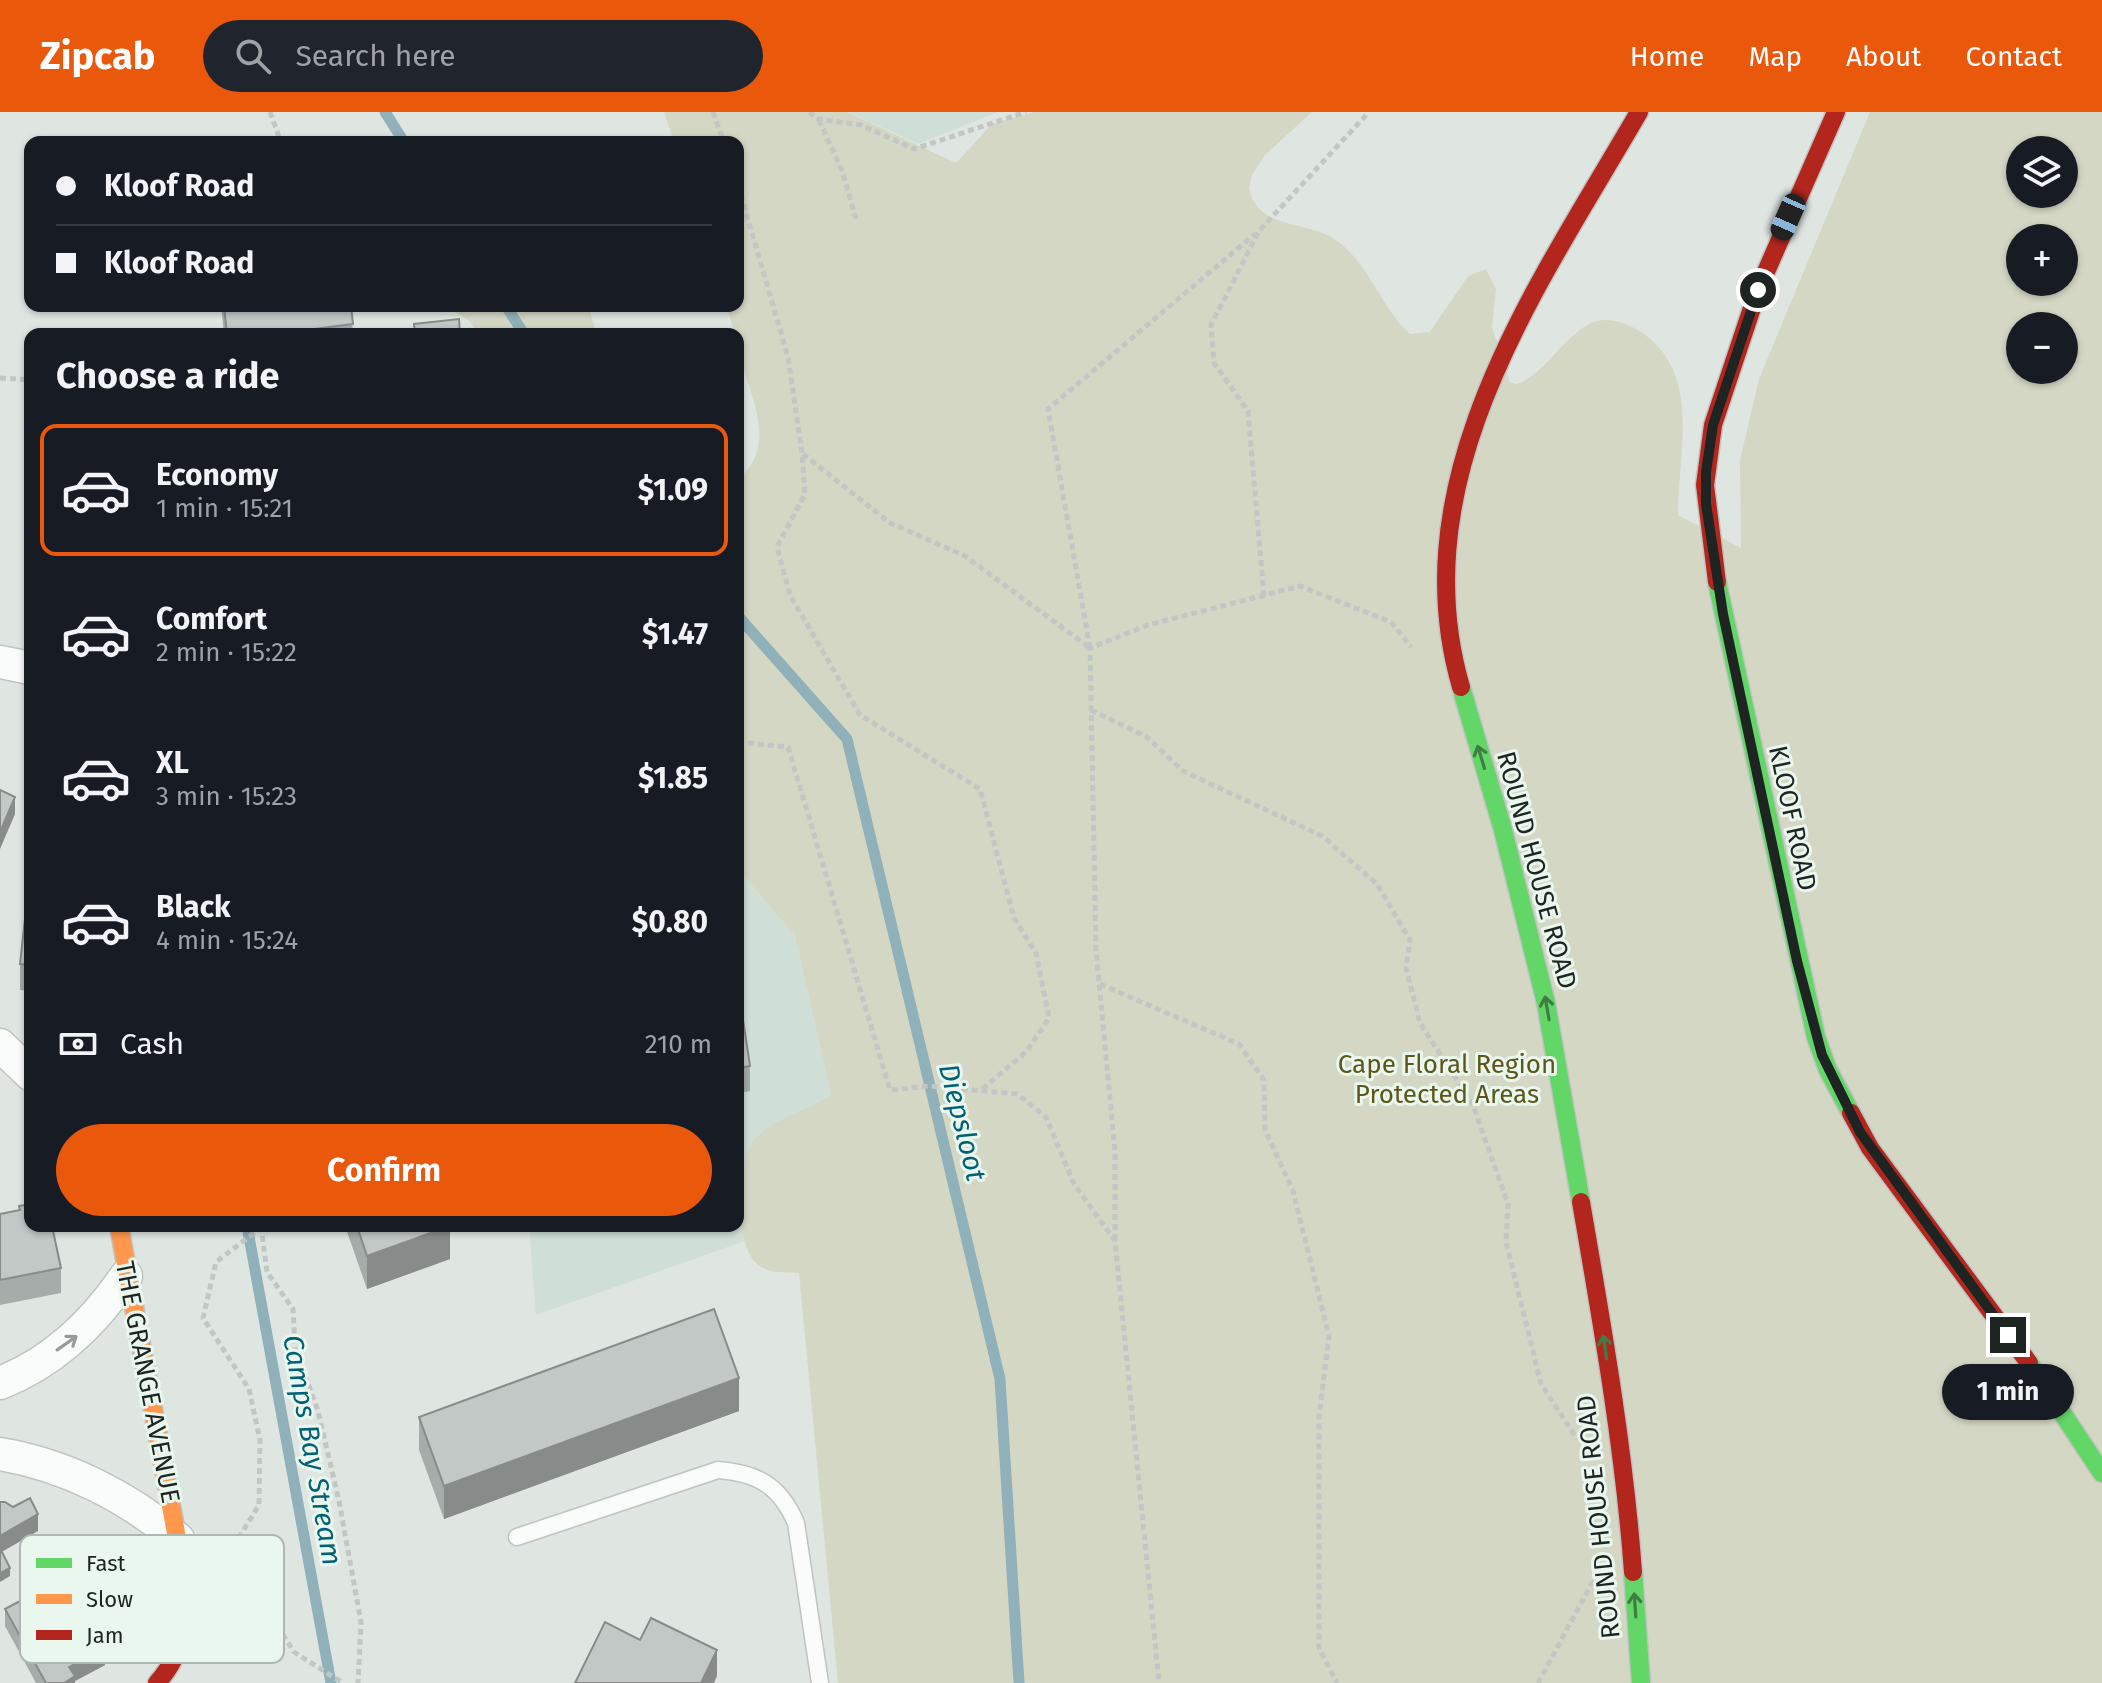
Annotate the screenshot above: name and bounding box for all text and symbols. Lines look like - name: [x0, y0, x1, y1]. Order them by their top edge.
- search box: [203, 20, 763, 92]
- text: Zipcab: [40, 33, 155, 79]
- icon: search: [231, 34, 275, 78]
- text: Search here: [295, 38, 456, 74]
- text: Home: [1630, 40, 1704, 73]
- text: Map: [1748, 40, 1802, 73]
- text: About: [1846, 40, 1921, 73]
- text: Contact: [1965, 40, 2062, 73]
- map controls: [2006, 136, 2078, 384]
- button: layers: [2006, 136, 2078, 208]
- text: Kloof Road: [104, 168, 254, 204]
- car: [1767, 190, 1809, 244]
- button: +: [2006, 224, 2078, 296]
- text: Kloof Road: [104, 245, 254, 281]
- route start: [1740, 272, 1776, 308]
- button: −: [2006, 312, 2078, 384]
- text: Choose a ride: [56, 354, 279, 398]
- icon: car: [60, 454, 132, 526]
- text: Economy: [156, 457, 278, 493]
- text: $1.09: [638, 472, 708, 508]
- text: 1 min · 15:21: [156, 493, 293, 524]
- icon: car: [60, 598, 132, 670]
- text: Comfort: [156, 601, 267, 637]
- text: $1.47: [642, 616, 708, 652]
- text: 2 min · 15:22: [156, 637, 297, 668]
- icon: car: [60, 742, 132, 814]
- street label: KLOOF ROAD: [1762, 743, 1823, 894]
- one-way arrow: [1473, 744, 1488, 770]
- text: XL: [156, 745, 189, 781]
- street label: ROUND HOUSE ROAD: [1490, 748, 1583, 992]
- text: $1.85: [638, 760, 708, 796]
- text: 3 min · 15:23: [156, 781, 297, 812]
- icon: car: [60, 886, 132, 958]
- text: Black: [156, 889, 231, 925]
- text: $0.80: [632, 904, 708, 940]
- text: 4 min · 15:24: [156, 925, 298, 956]
- one-way arrow: [1538, 996, 1553, 1021]
- icon: cash: [56, 1022, 100, 1066]
- text: Cash: [120, 1026, 184, 1062]
- text: 210 m: [645, 1029, 712, 1060]
- park label: Cape Floral Region Protected Areas: [1338, 1049, 1556, 1110]
- water label: Diepsloot: [932, 1060, 993, 1184]
- button: Confirm: [56, 1124, 712, 1216]
- street label: THE GRANGE AVENUE: [109, 1259, 186, 1506]
- route end: [1990, 1317, 2026, 1353]
- water label: Camps Bay Stream: [276, 1332, 349, 1568]
- one-way arrow: [55, 1335, 77, 1351]
- one-way arrow: [1597, 1335, 1612, 1360]
- callout: 1 min: [1942, 1363, 2074, 1419]
- text: 1 min: [1977, 1376, 2039, 1407]
- street label: ROUND HOUSE ROAD: [1570, 1394, 1627, 1640]
- legend: [20, 1535, 284, 1663]
- text: Fast: [86, 1550, 126, 1577]
- text: Slow: [86, 1586, 133, 1613]
- one-way arrow: [1627, 1592, 1642, 1619]
- text: Jam: [86, 1622, 124, 1649]

